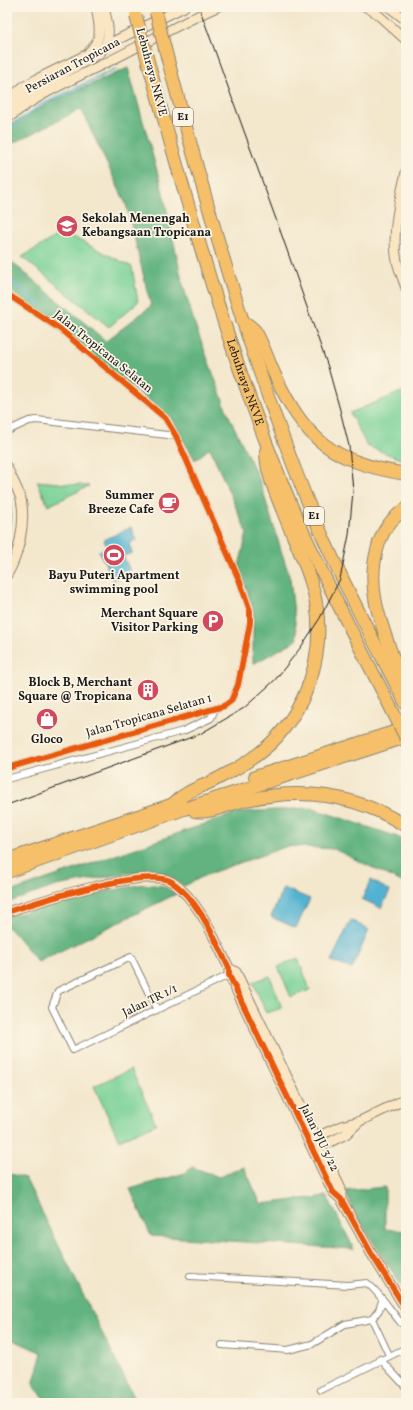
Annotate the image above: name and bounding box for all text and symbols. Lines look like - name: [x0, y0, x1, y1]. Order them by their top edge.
- street label: Lebuhraya NKVE: [132, 26, 170, 118]
- street label: Persiaran Tropicana: [23, 34, 123, 98]
- road number: E1: [173, 108, 193, 126]
- place label: Sekolah Menengah Kebangsaan Tropicana: [82, 211, 212, 241]
- school or university icon: Sekolah Menengah Kebangsaan Tropicana: [54, 213, 80, 239]
- street label: Jalan Tropicana Selatan: [50, 307, 156, 397]
- street label: Lebuhraya NKVE: [222, 337, 267, 428]
- place label: Summer Breeze Cafe: [88, 488, 154, 518]
- cafe icon: Summer Breeze Cafe: [156, 490, 182, 516]
- road number: E1: [304, 507, 324, 525]
- sports icon: Bayu Puteri Apartment swimming pool: [101, 542, 127, 568]
- place label: Bayu Puteri Apartment swimming pool: [49, 568, 180, 598]
- place label: Merchant Square Visitor Parking: [101, 606, 198, 636]
- parking icon: Merchant Square Visitor Parking: [200, 608, 226, 634]
- place label: Block B, Merchant Square @ Tropicana: [18, 675, 132, 705]
- building icon: Block B, Merchant Square @ Tropicana: [135, 677, 161, 703]
- street label: Jalan Tropicana Selatan 1: [84, 690, 214, 742]
- shop icon: Gloco: [34, 706, 60, 732]
- place label: Gloco: [31, 732, 63, 748]
- street label: Jalan TR 1/1: [120, 981, 180, 1021]
- street label: Jalan PJU 3/22: [296, 1102, 342, 1174]

